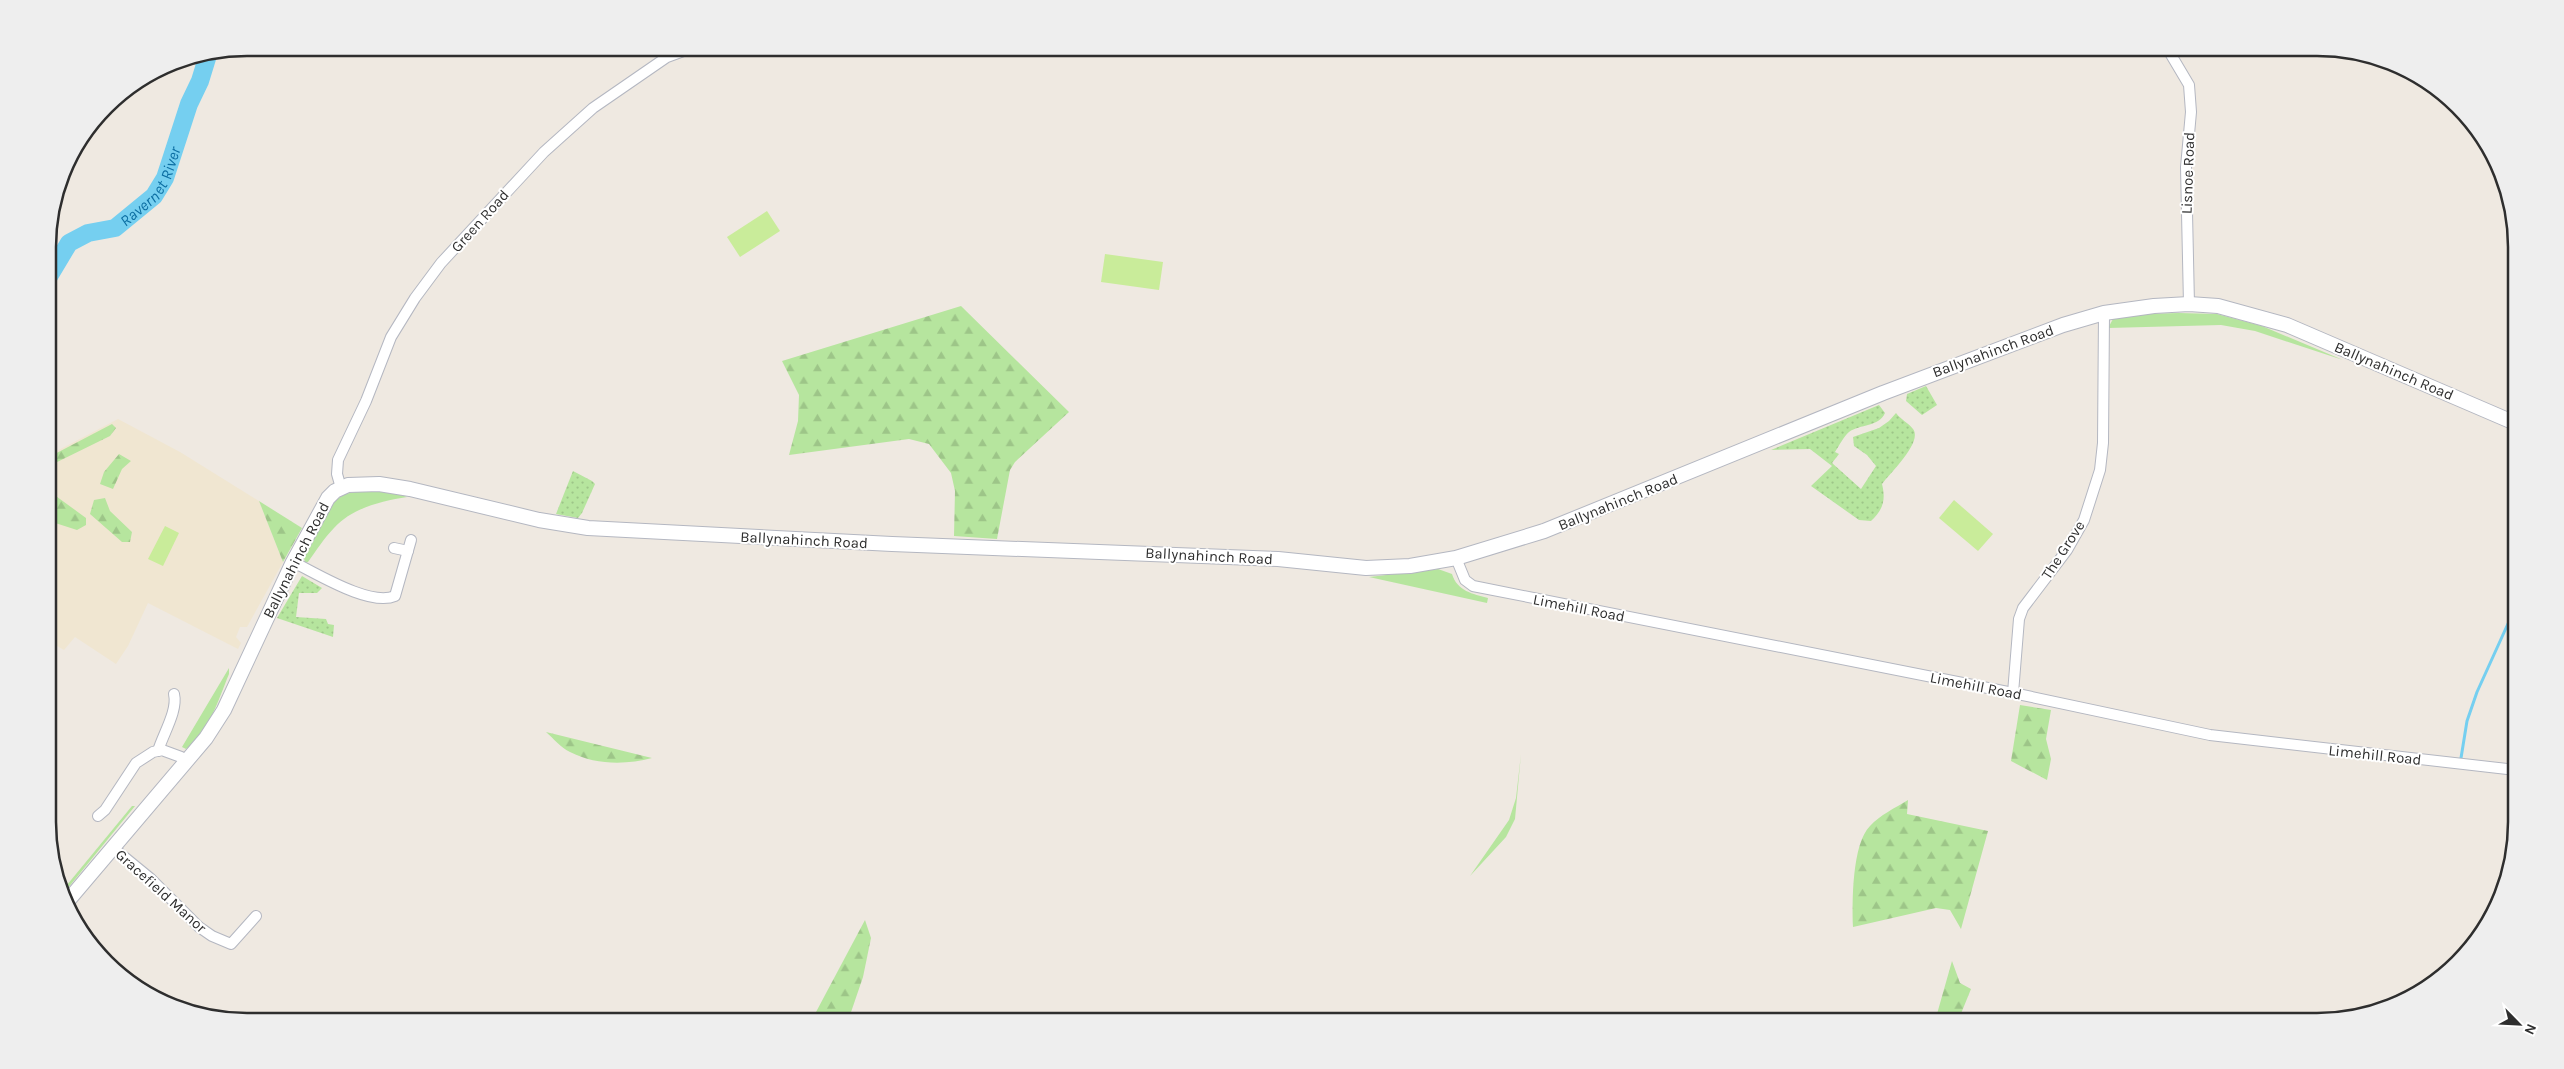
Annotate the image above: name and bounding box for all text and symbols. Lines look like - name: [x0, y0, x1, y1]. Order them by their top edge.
- street label: Lisnoe Road: [2178, 132, 2198, 214]
- water label: Ravernet River: [116, 144, 184, 230]
- street label: Green Road: [447, 186, 513, 256]
- street label: Ballynahinch Road: [1930, 321, 2056, 381]
- street label: Ballynahinch Road: [2332, 338, 2456, 404]
- street label: Ballynahinch Road: [1555, 470, 1681, 534]
- street label: Ballynahinch Road: [259, 499, 333, 621]
- street label: The Grove: [2037, 517, 2089, 583]
- street label: Ballynahinch Road: [740, 528, 868, 552]
- street label: Ballynahinch Road: [1145, 544, 1273, 568]
- street label: Limehill Road: [1532, 590, 1626, 626]
- street label: Limehill Road: [1929, 668, 2023, 704]
- street label: Limehill Road: [2328, 741, 2422, 769]
- street label: Gracefield Manor: [112, 845, 211, 937]
- north arrow: [2494, 999, 2544, 1049]
- text: N: [2521, 1021, 2540, 1037]

